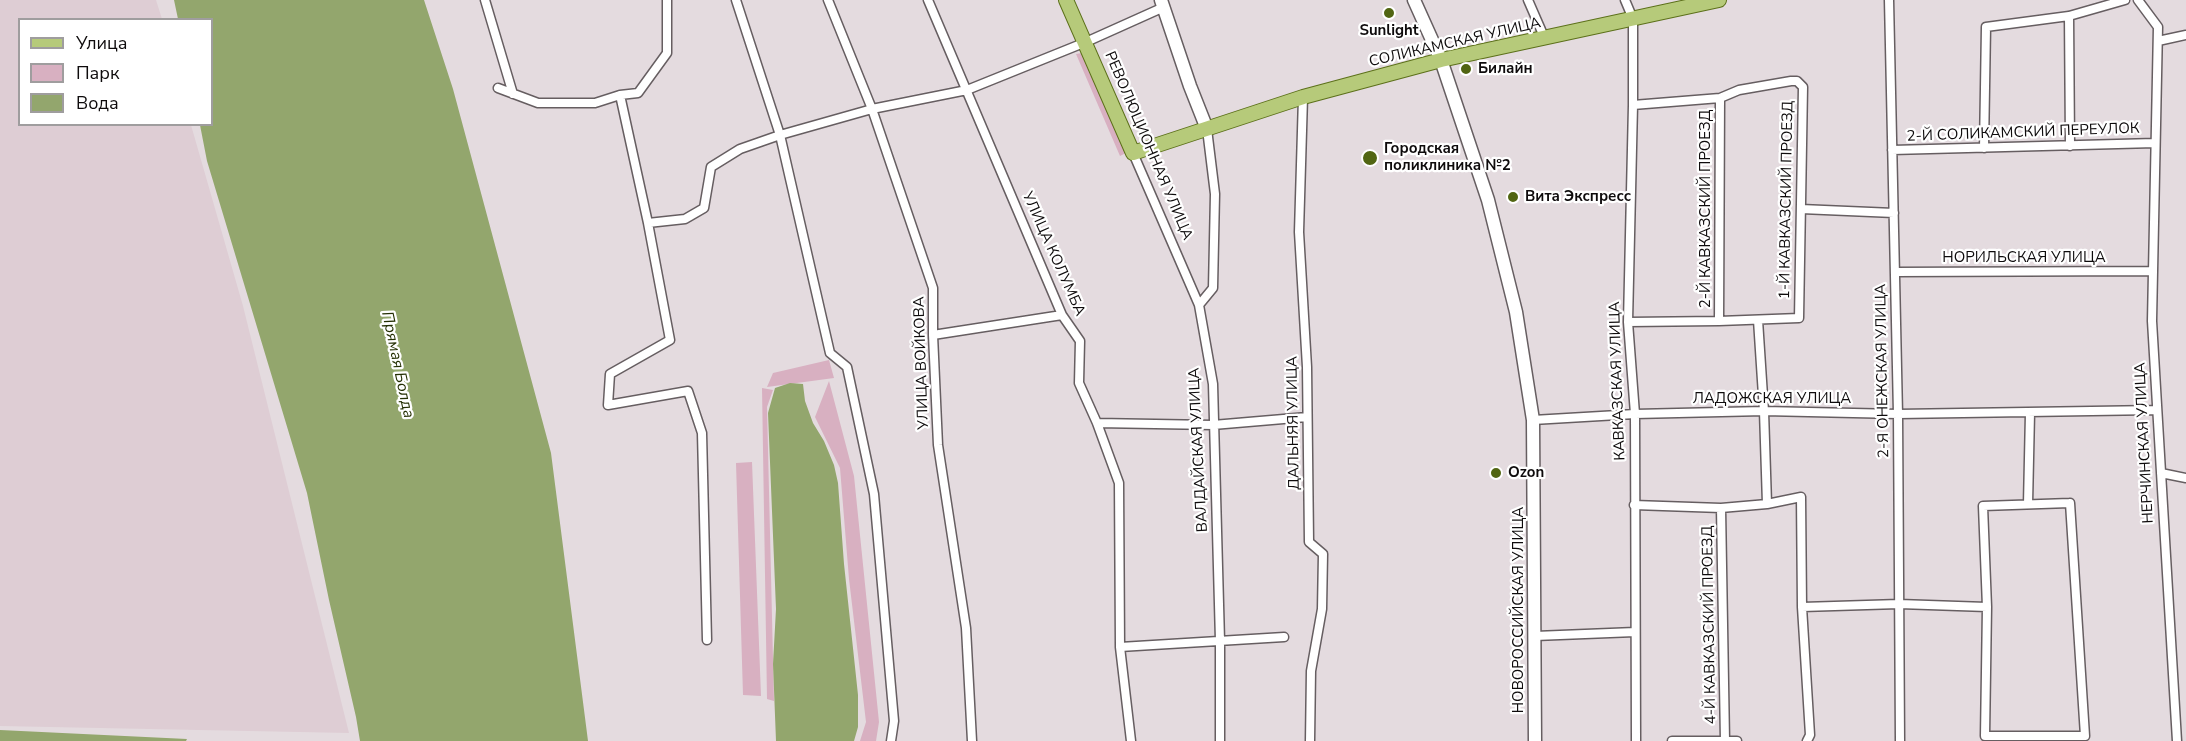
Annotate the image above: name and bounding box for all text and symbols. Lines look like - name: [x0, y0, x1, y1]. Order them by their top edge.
- marker: Sunlight: [1382, 6, 1396, 20]
- street label: СОЛИКАМСКАЯ УЛИЦА: [1367, 14, 1543, 72]
- legend: [18, 18, 213, 126]
- place label: Sunlight: [1359, 22, 1419, 40]
- text: Улица: [76, 31, 127, 55]
- street label: РЕВОЛЮЦИОННАЯ УЛИЦА: [1100, 49, 1196, 243]
- place label: Билайн: [1478, 60, 1533, 78]
- text: Парк: [76, 61, 119, 85]
- marker: Билайн: [1459, 62, 1473, 76]
- text: Вода: [76, 91, 119, 115]
- street label: 1-Й КАВКАЗСКИЙ ПРОЕЗД: [1776, 101, 1798, 299]
- street label: 2-Й КАВКАЗСКИЙ ПРОЕЗД: [1697, 110, 1715, 308]
- street label: 2-Й СОЛИКАМСКИЙ ПЕРЕУЛОК: [1906, 120, 2140, 146]
- place label: Городская поликлиника №2: [1384, 140, 1511, 175]
- marker: Городская поликлиника №2: [1361, 149, 1379, 167]
- place label: Вита Экспресс: [1525, 188, 1631, 206]
- street label: УЛИЦА КОЛУМБА: [1018, 189, 1088, 319]
- marker: Вита Экспресс: [1506, 190, 1520, 204]
- street label: НОРИЛЬСКАЯ УЛИЦА: [1942, 249, 2106, 267]
- street label: 2-Я ОНЕЖСКАЯ УЛИЦА: [1872, 284, 1894, 458]
- street label: УЛИЦА ВОЙКОВА: [911, 296, 933, 430]
- street label: КАВКАЗСКАЯ УЛИЦА: [1606, 301, 1630, 461]
- water label: Прямая Болда: [376, 310, 418, 420]
- street label: ДАЛЬНЯЯ УЛИЦА: [1284, 356, 1304, 490]
- street label: НЕРЧИНСКАЯ УЛИЦА: [2132, 362, 2158, 524]
- street label: ВАЛДАЙСКАЯ УЛИЦА: [1186, 367, 1212, 533]
- street label: ЛАДОЖСКАЯ УЛИЦА: [1693, 390, 1851, 408]
- place label: Ozon: [1508, 464, 1544, 482]
- marker: Ozon: [1489, 466, 1503, 480]
- street label: НОВОРОССИЙСКАЯ УЛИЦА: [1510, 507, 1528, 713]
- street label: 4-Й КАВКАЗСКИЙ ПРОЕЗД: [1699, 526, 1721, 724]

